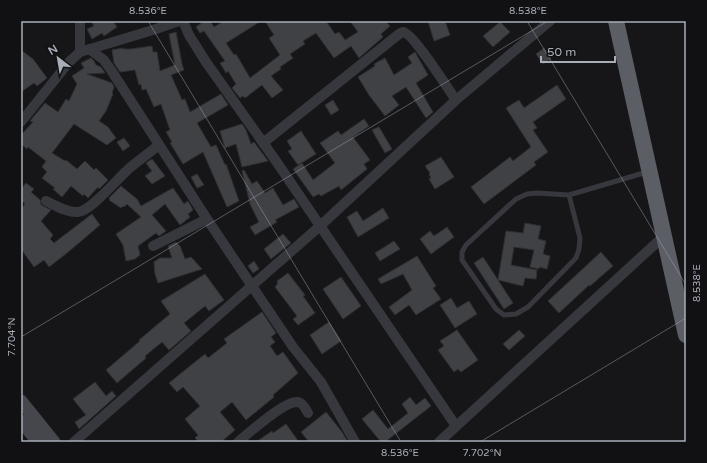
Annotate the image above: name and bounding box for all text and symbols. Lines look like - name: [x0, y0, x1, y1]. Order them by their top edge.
- text: 8.536°E: [129, 5, 167, 17]
- text: 8.538°E: [509, 5, 547, 17]
- north arrow: [38, 38, 78, 78]
- scale bar: [541, 38, 615, 64]
- text: N: [46, 42, 60, 58]
- text: 50 m: [547, 45, 576, 59]
- text: 8.538°E: [691, 264, 703, 302]
- text: 7.704°N: [6, 318, 18, 356]
- text: 8.536°E: [381, 447, 419, 459]
- text: 7.702°N: [463, 447, 501, 459]

